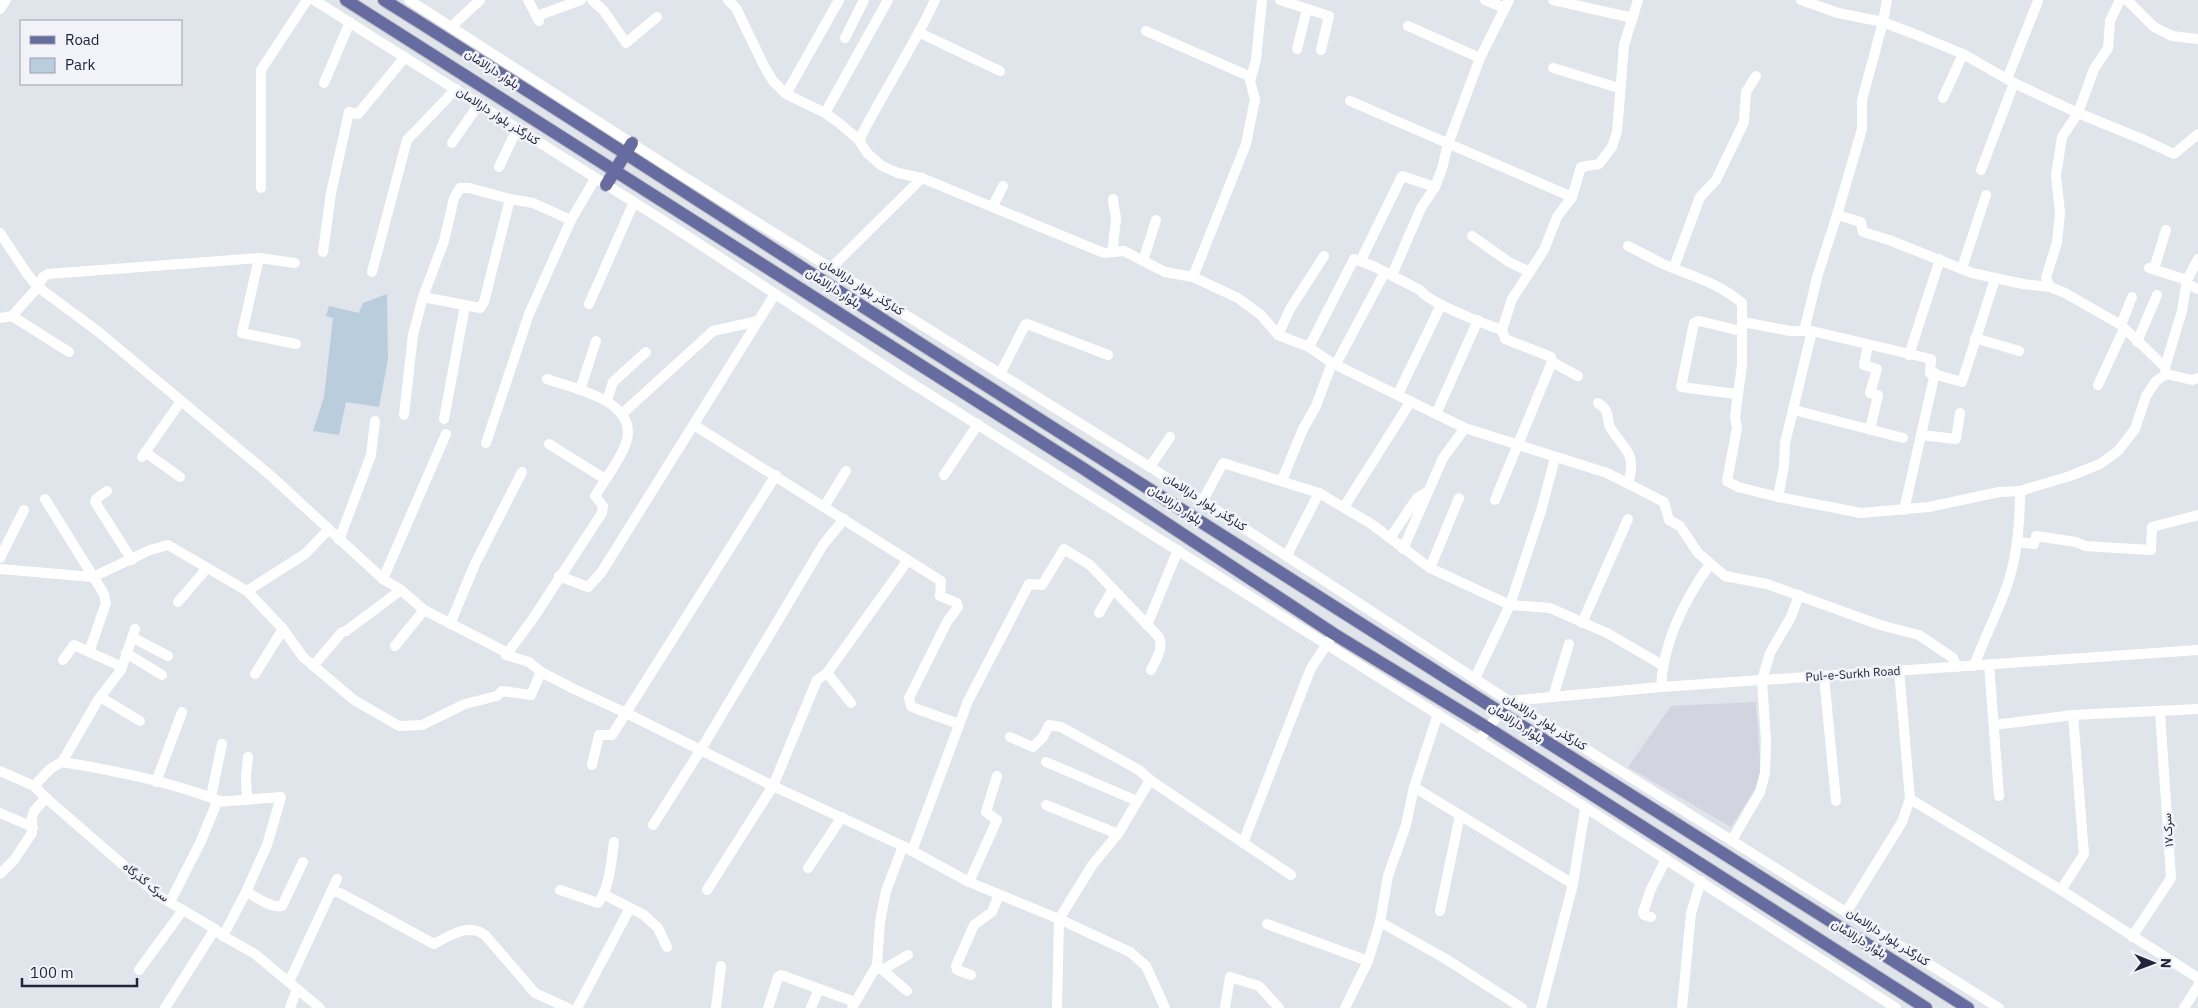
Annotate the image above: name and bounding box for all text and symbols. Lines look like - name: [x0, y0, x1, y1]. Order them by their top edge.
- legend: [20, 20, 182, 85]
- text: Road: [65, 30, 100, 49]
- street label: بلوار دارالامان: [462, 46, 522, 92]
- text: Park: [65, 55, 95, 74]
- street label: کنارگذر بلوار دارالامان: [454, 83, 542, 149]
- street label: کنارگذر بلوار دارالامان: [818, 256, 906, 318]
- street label: بلوار دارالامان: [803, 265, 863, 311]
- street label: کنارگذر بلوار دارالامان: [1161, 470, 1249, 534]
- street label: بلوار دارالامان: [1145, 482, 1205, 528]
- street label: Pul-e-Surkh Road: [1805, 663, 1901, 684]
- street label: کنارگذر بلوار دارالامان: [1501, 691, 1589, 753]
- street label: بلوار دارالامان: [1486, 700, 1546, 746]
- street label: سرک۱۷: [2159, 812, 2177, 848]
- street label: سرک گذرگاه: [120, 858, 172, 906]
- street label: کنارگذر بلوار دارالامان: [1844, 905, 1932, 969]
- street label: بلوار دارالامان: [1829, 917, 1889, 961]
- north arrow: [2128, 938, 2178, 988]
- scale bar: [22, 956, 138, 988]
- text: N: [2157, 958, 2175, 968]
- text: 100 m: [30, 963, 74, 982]

